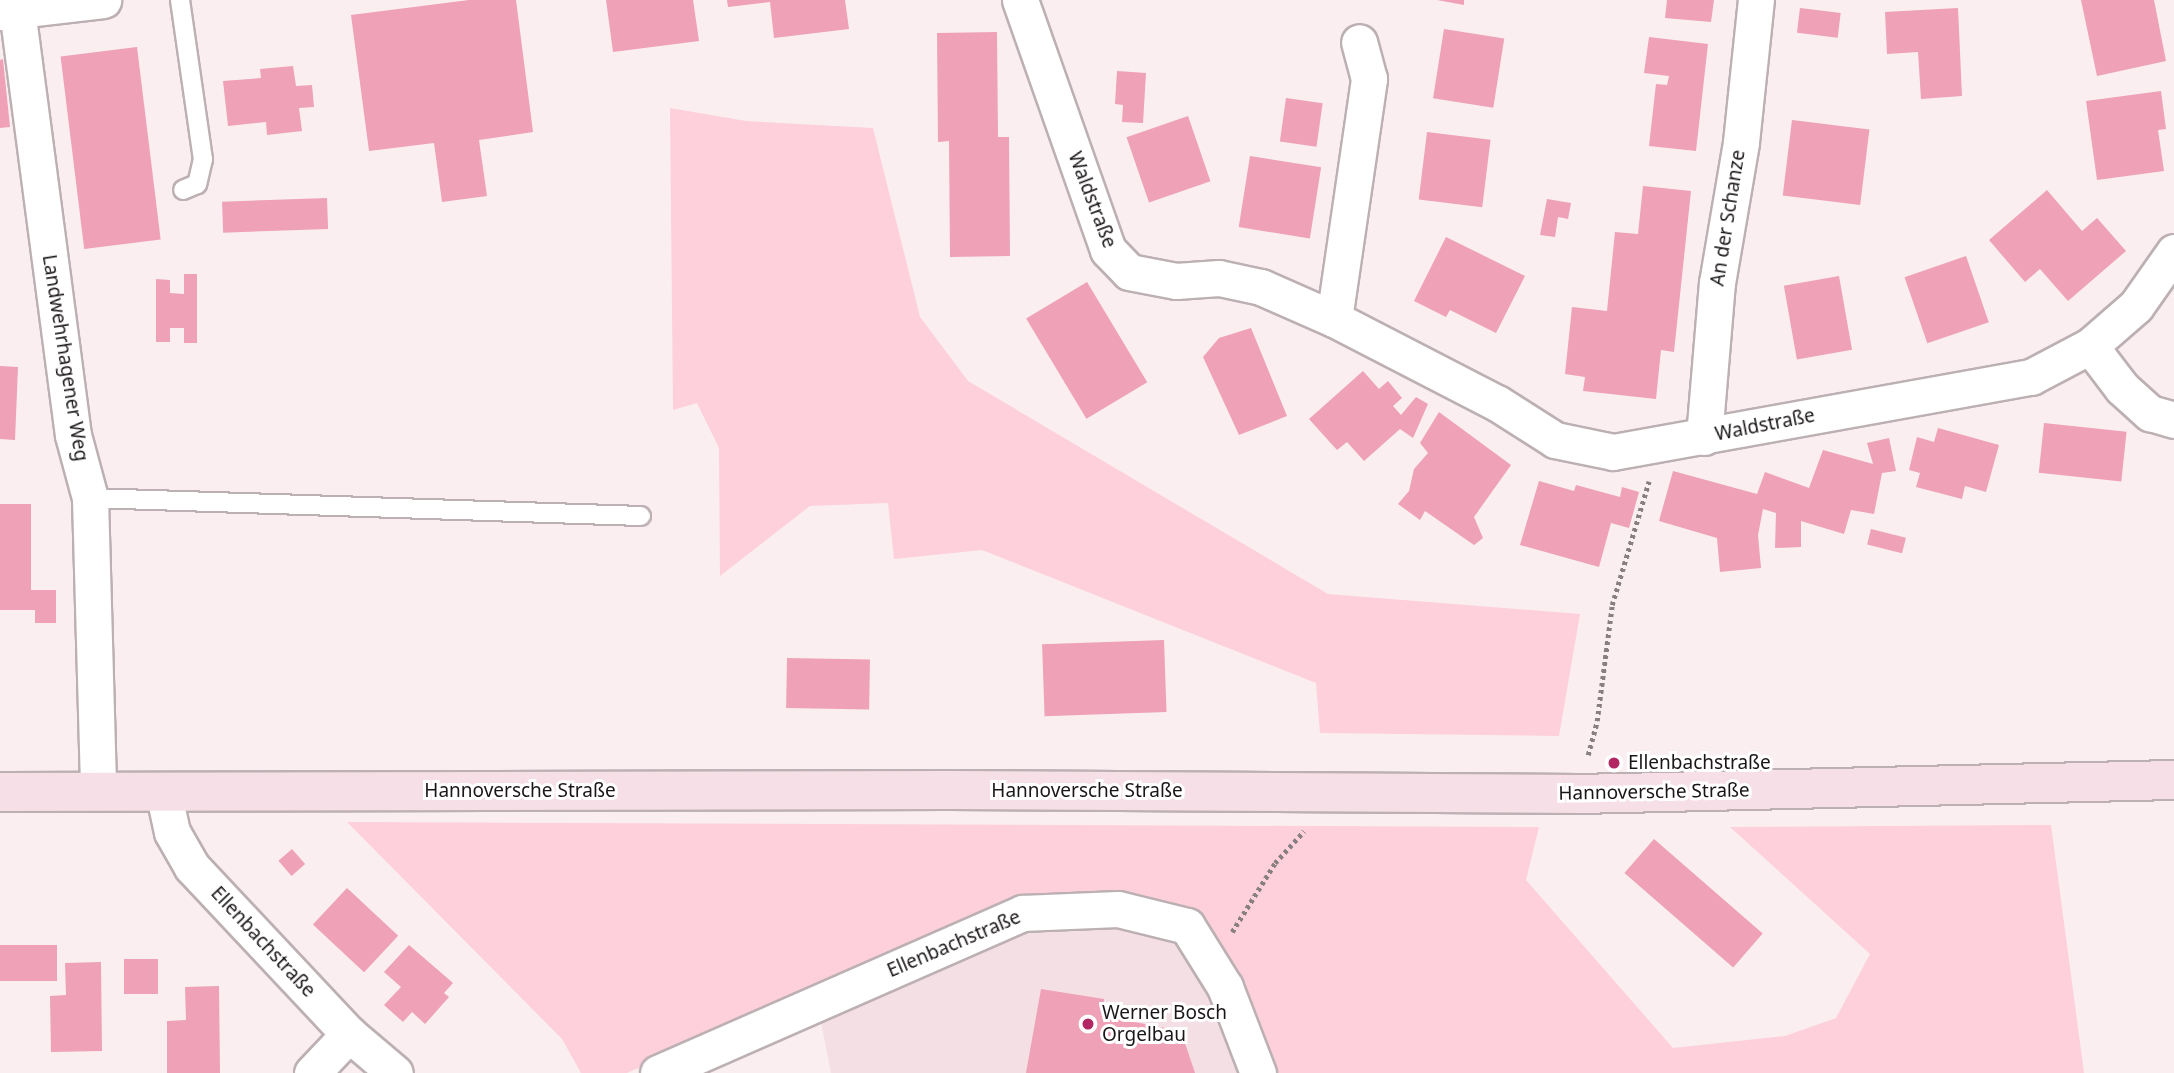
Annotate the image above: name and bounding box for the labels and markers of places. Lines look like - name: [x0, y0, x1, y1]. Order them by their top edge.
- place label: Ellenbachstraße: [1628, 752, 1771, 774]
- marker: Ellenbachstraße: [1606, 755, 1622, 771]
- place label: Werner Bosch Orgelbau: [1102, 1002, 1227, 1046]
- marker: Werner Bosch Orgelbau: [1080, 1016, 1096, 1032]

